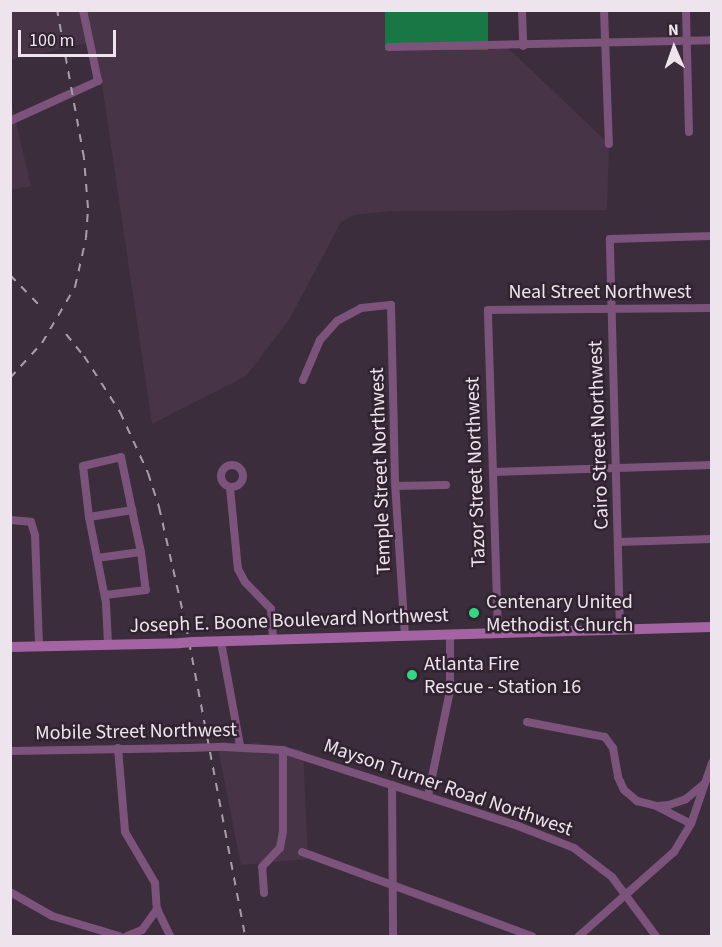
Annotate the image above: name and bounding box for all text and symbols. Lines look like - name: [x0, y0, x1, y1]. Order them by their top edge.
- scale bar: [21, 18, 118, 56]
- north arrow: [644, 18, 704, 78]
- text: N: [668, 19, 679, 41]
- text: 100 m: [29, 28, 74, 53]
- street label: Neal Street Northwest: [508, 280, 692, 304]
- street label: Cairo Street Northwest: [584, 340, 614, 530]
- street label: Temple Street Northwest: [365, 367, 397, 575]
- street label: Tazor Street Northwest: [461, 376, 491, 568]
- place label: Centenary United Methodist Church: [486, 590, 633, 637]
- street label: Joseph E. Boone Boulevard Northwest: [129, 603, 449, 639]
- marker: Centenary United Methodist Church: [467, 606, 481, 620]
- place label: Atlanta Fire Rescue - Station 16: [424, 652, 581, 699]
- marker: Atlanta Fire Rescue - Station 16: [405, 668, 419, 682]
- street label: Mobile Street Northwest: [35, 718, 237, 746]
- street label: Mayson Turner Road Northwest: [320, 734, 576, 842]

